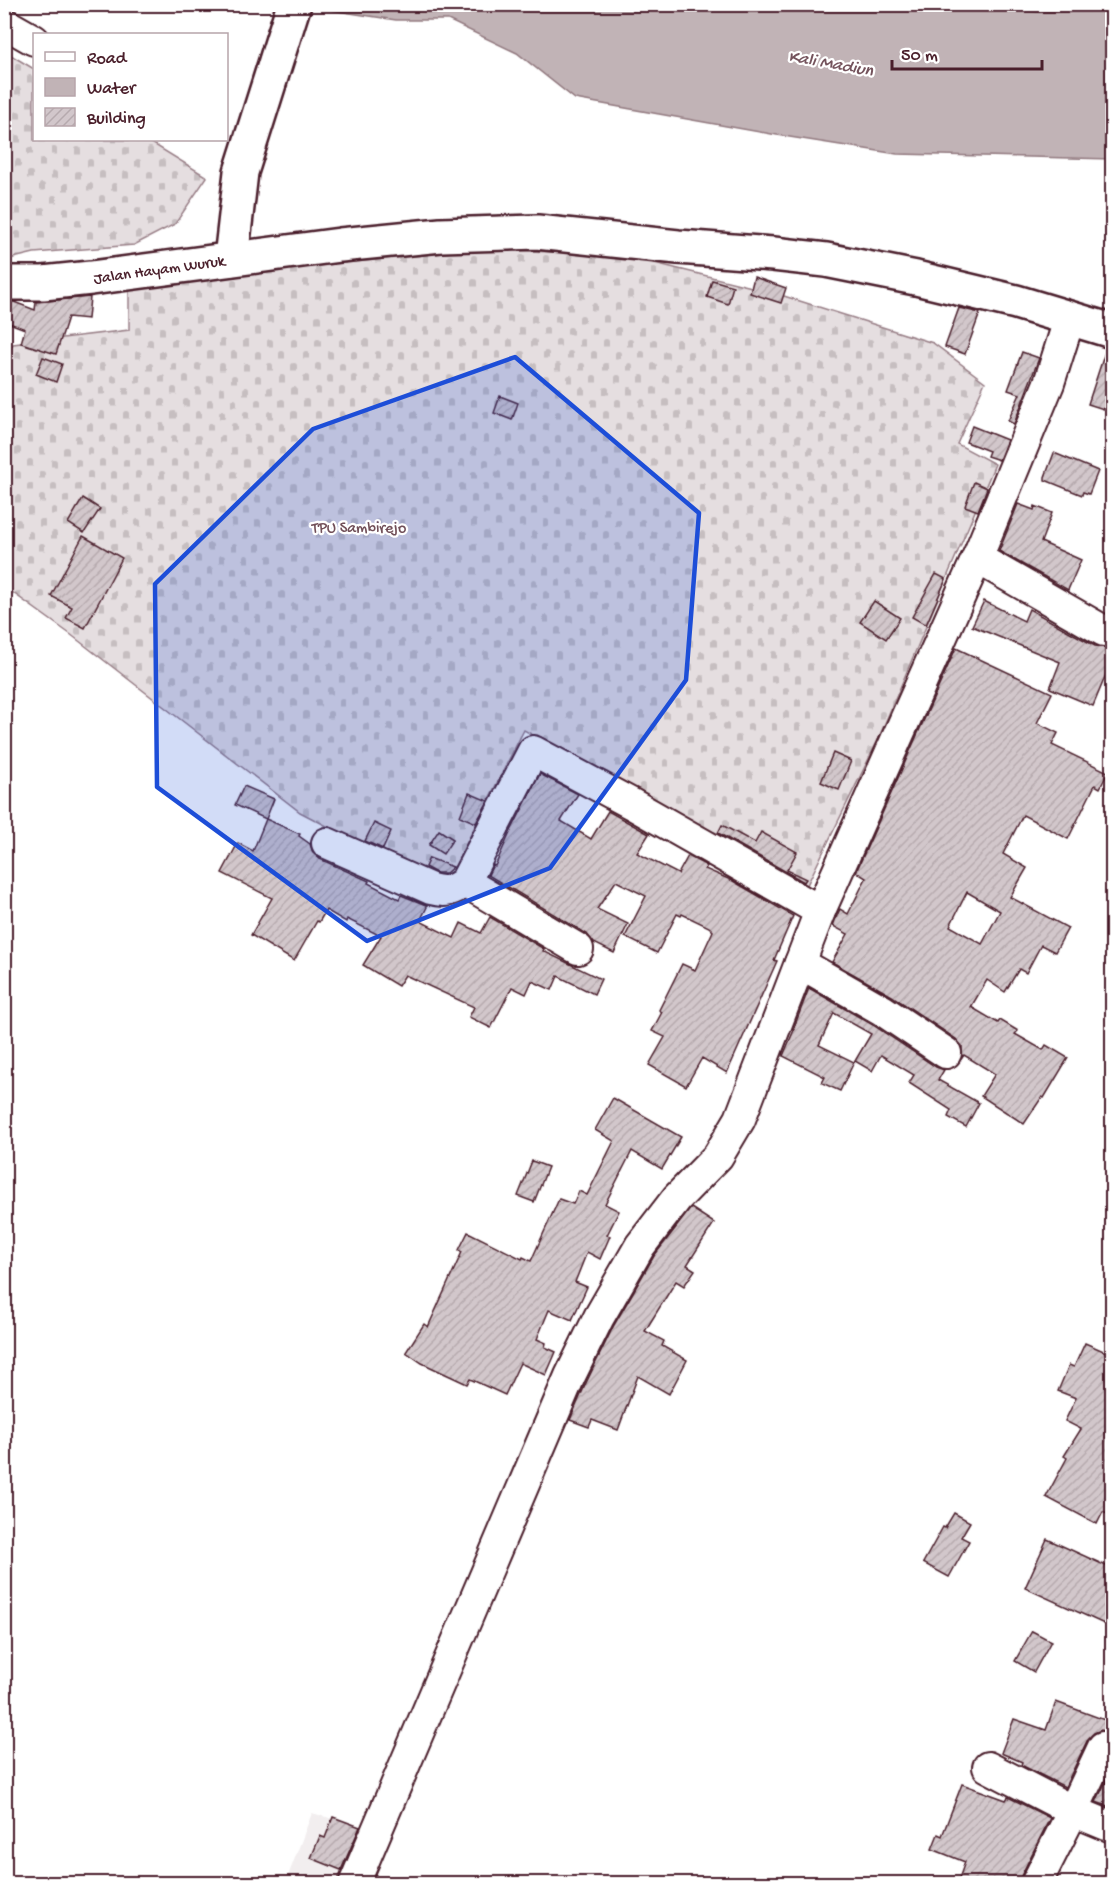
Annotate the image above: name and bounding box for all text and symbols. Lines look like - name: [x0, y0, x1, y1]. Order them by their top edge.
- legend: [33, 33, 228, 141]
- scale bar: [892, 33, 1042, 71]
- text: 50 m: [901, 46, 938, 67]
- water label: Kali Madiun: [786, 47, 875, 82]
- text: Road: [87, 49, 128, 70]
- text: Water: [87, 79, 137, 100]
- text: Building: [86, 109, 146, 130]
- street label: Jalan Hayam Wuruk: [93, 253, 228, 290]
- park label: TPU Sambirejo: [311, 520, 406, 539]

